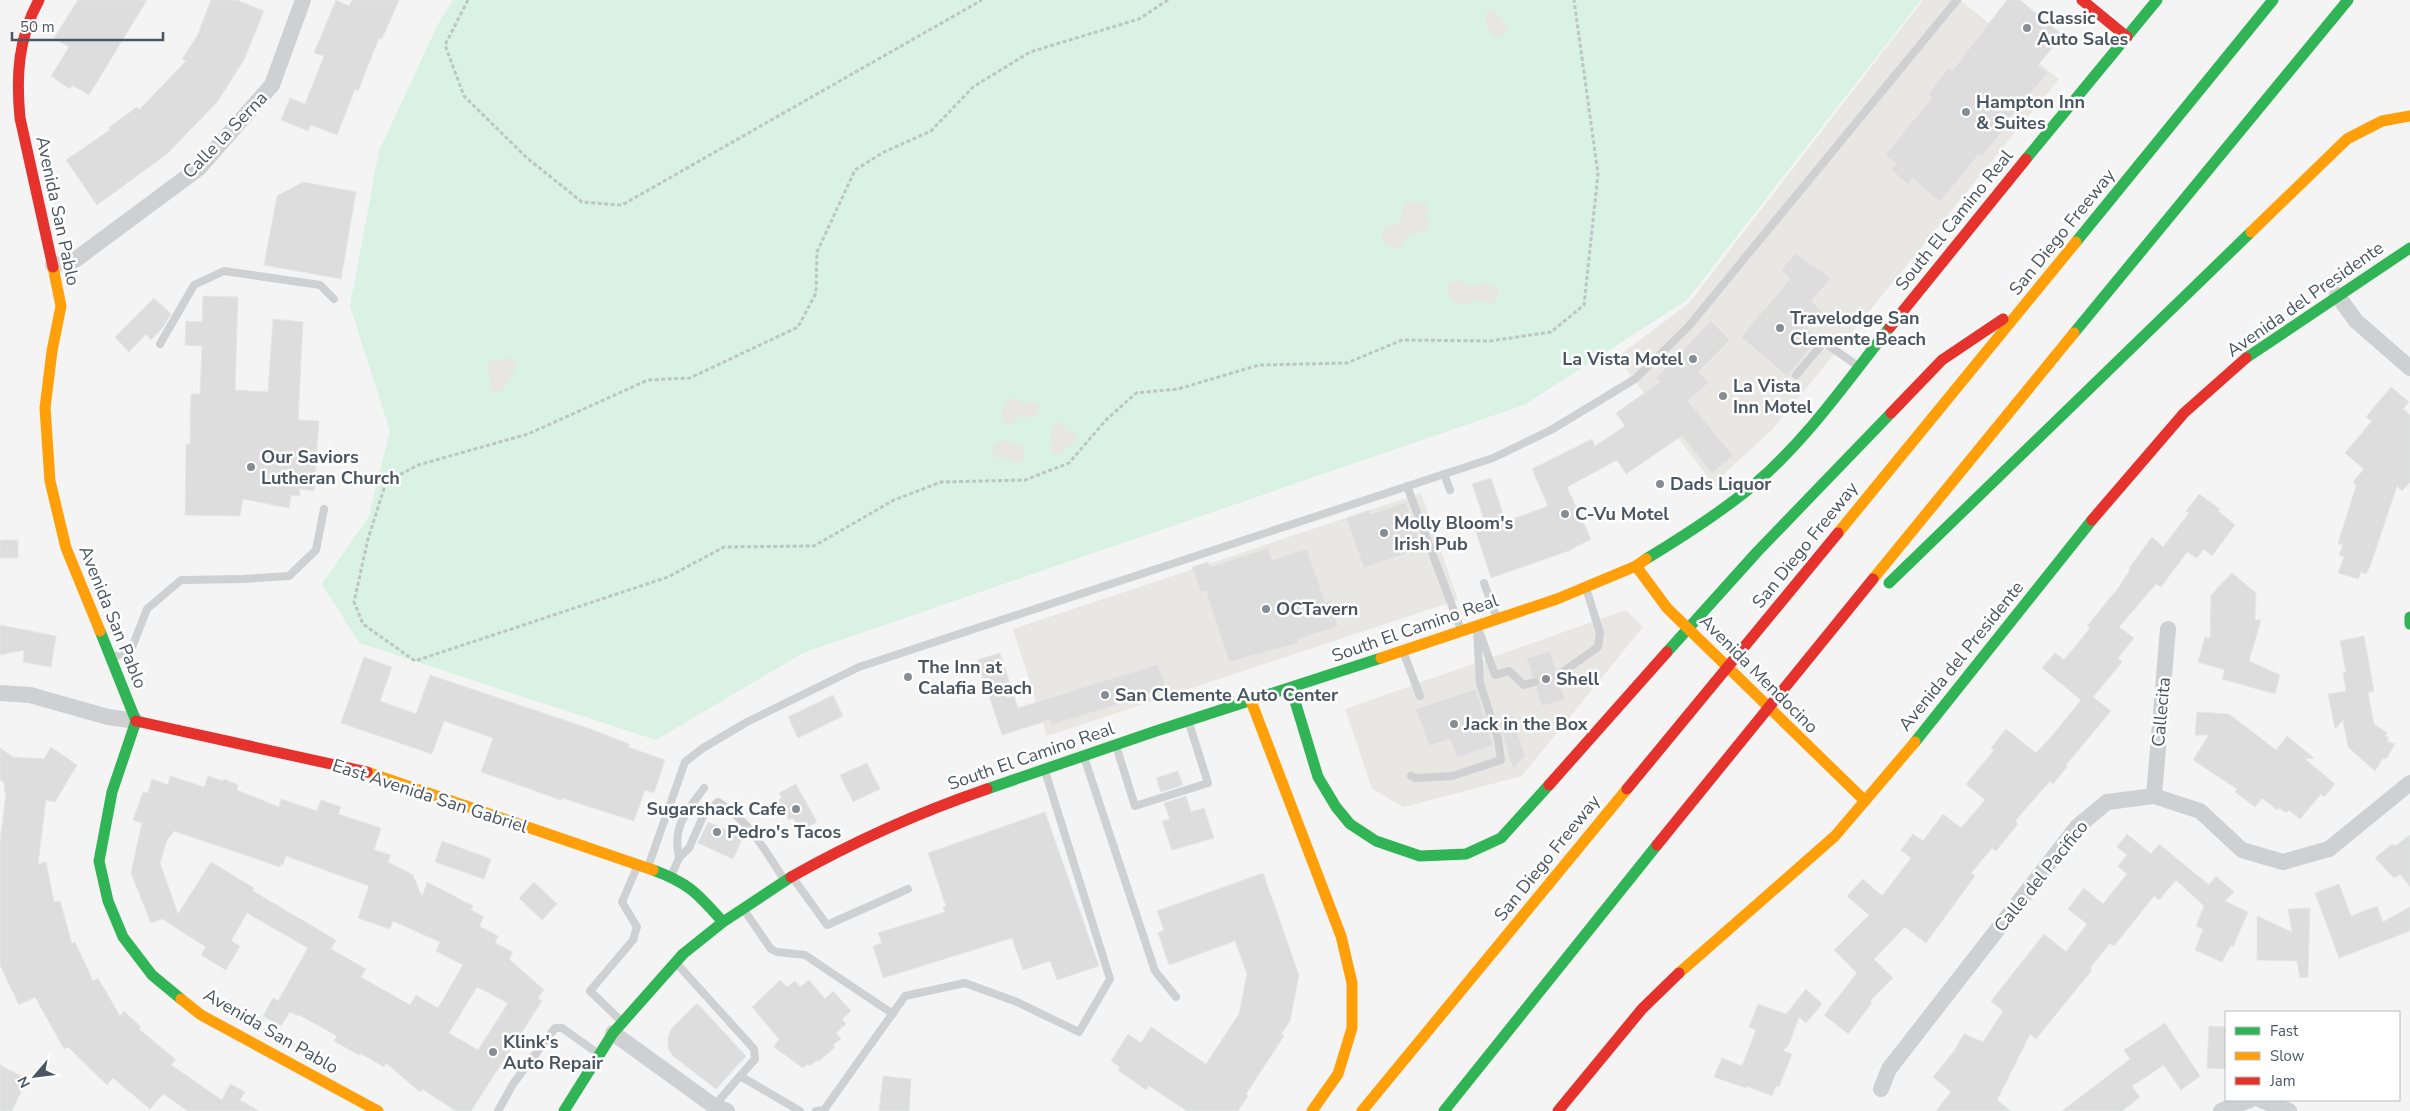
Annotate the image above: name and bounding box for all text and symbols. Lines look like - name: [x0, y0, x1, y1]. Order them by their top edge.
- place label: Classic Auto Sales: [2037, 6, 2128, 51]
- scale bar: [12, 10, 164, 42]
- text: 50 m: [20, 17, 55, 37]
- marker: Classic Auto Sales: [2021, 22, 2033, 34]
- street label: Calle la Serna: [177, 86, 273, 184]
- place label: Hampton Inn & Suites: [1976, 90, 2085, 135]
- marker: Hampton Inn & Suites: [1960, 106, 1972, 118]
- street label: Avenida San Pablo: [30, 134, 86, 288]
- street label: South El Camino Real: [1890, 144, 2019, 295]
- street label: San Diego Freeway: [2003, 163, 2121, 300]
- street label: Avenida del Presidente: [2222, 236, 2388, 362]
- place label: Travelodge San Clemente Beach: [1790, 306, 1926, 351]
- marker: Travelodge San Clemente Beach: [1774, 322, 1786, 334]
- place label: La Vista Motel: [1562, 347, 1683, 371]
- marker: La Vista Motel: [1687, 353, 1699, 365]
- place label: La Vista Inn Motel: [1733, 374, 1812, 419]
- marker: La Vista Inn Motel: [1717, 390, 1729, 402]
- place label: Our Saviors Lutheran Church: [261, 445, 400, 490]
- marker: Our Saviors Lutheran Church: [245, 461, 257, 473]
- place label: Dads Liquor: [1670, 472, 1771, 496]
- street label: San Diego Freeway: [1746, 476, 1864, 613]
- marker: Dads Liquor: [1654, 478, 1666, 490]
- place label: C-Vu Motel: [1575, 502, 1669, 526]
- marker: C-Vu Motel: [1559, 508, 1571, 520]
- place label: Molly Bloom's Irish Pub: [1394, 511, 1513, 556]
- marker: Molly Bloom's Irish Pub: [1378, 527, 1390, 539]
- street label: Avenida San Pablo: [73, 542, 153, 692]
- street label: Avenida del Presidente: [1893, 576, 2029, 736]
- street label: South El Camino Real: [1328, 588, 1502, 668]
- place label: OCTavern: [1276, 597, 1358, 621]
- marker: OCTavern: [1260, 603, 1272, 615]
- street label: Avenida Mendocino: [1694, 609, 1824, 739]
- place label: The Inn at Calafia Beach: [918, 655, 1032, 700]
- place label: Shell: [1556, 667, 1599, 691]
- marker: The Inn at Calafia Beach: [902, 671, 914, 683]
- marker: Shell: [1540, 673, 1552, 685]
- street label: Callecita: [2146, 676, 2176, 748]
- place label: San Clemente Auto Center: [1115, 683, 1338, 707]
- marker: San Clemente Auto Center: [1099, 689, 1111, 701]
- place label: Jack in the Box: [1463, 712, 1588, 736]
- street label: South El Camino Real: [944, 716, 1118, 796]
- marker: Jack in the Box: [1448, 718, 1460, 730]
- street label: East Avenida San Gabriel: [329, 753, 531, 839]
- street label: San Diego Freeway: [1488, 789, 1606, 926]
- place label: Sugarshack Cafe: [647, 797, 786, 821]
- marker: Sugarshack Cafe: [790, 803, 802, 815]
- street label: Calle del Pacifico: [1988, 815, 2094, 937]
- place label: Pedro's Tacos: [727, 820, 841, 844]
- marker: Pedro's Tacos: [711, 826, 723, 838]
- street label: Avenida San Pablo: [199, 983, 343, 1079]
- legend: [2225, 1011, 2400, 1101]
- text: Fast: [2270, 1021, 2299, 1041]
- place label: Klink's Auto Repair: [503, 1030, 603, 1075]
- marker: Klink's Auto Repair: [487, 1046, 499, 1058]
- text: Slow: [2270, 1046, 2305, 1066]
- north arrow: [10, 1051, 60, 1101]
- text: Jam: [2269, 1071, 2296, 1091]
- text: N: [13, 1073, 35, 1091]

